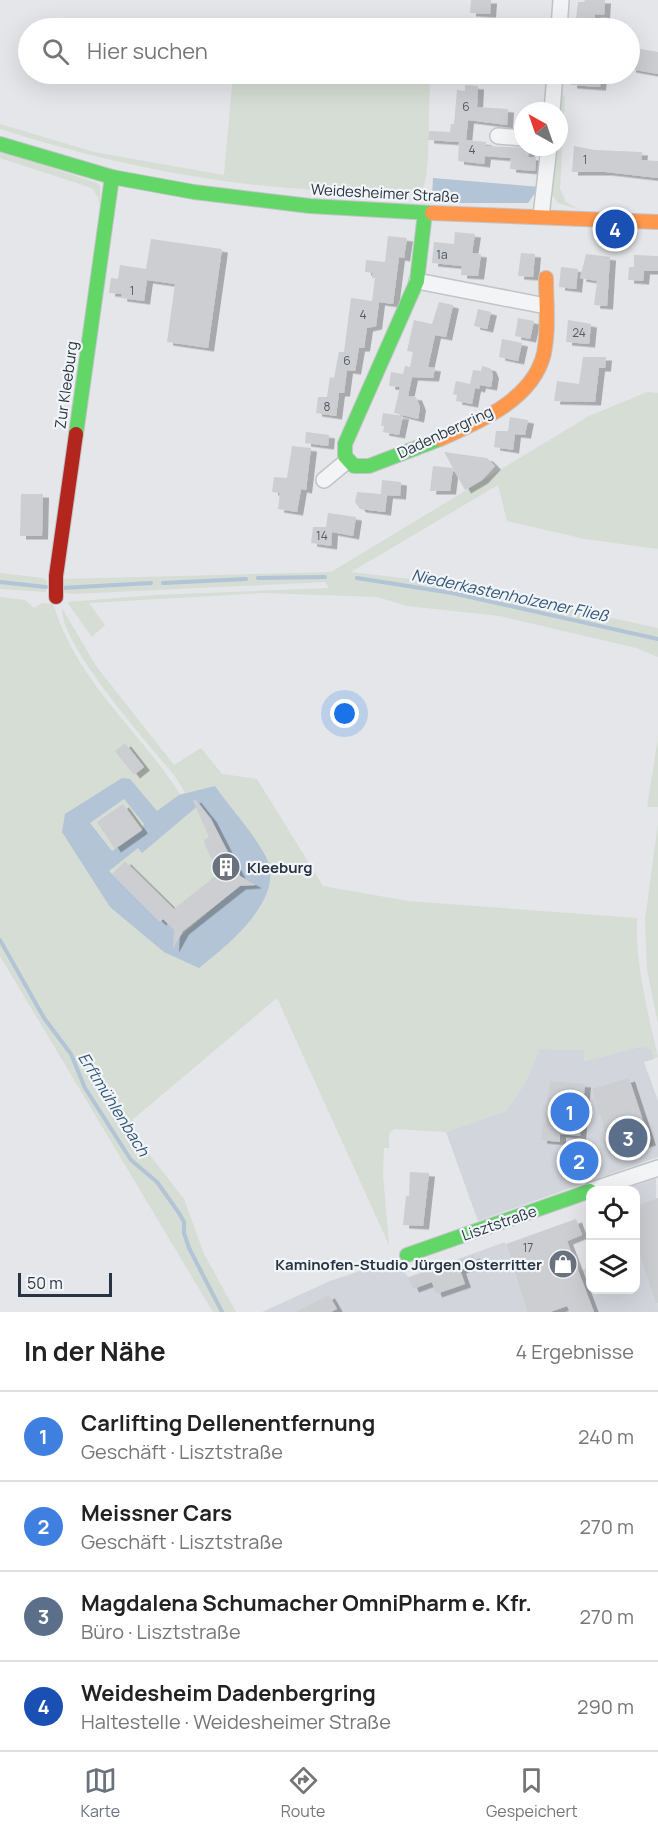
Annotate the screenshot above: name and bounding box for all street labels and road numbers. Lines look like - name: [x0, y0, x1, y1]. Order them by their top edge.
- street label: Weidesheimer Straße: [310, 179, 460, 207]
- street label: Zur Kleeburg: [49, 340, 83, 430]
- street label: Dadenbergring: [394, 401, 496, 463]
- street label: Lisztstraße: [459, 1200, 540, 1246]

